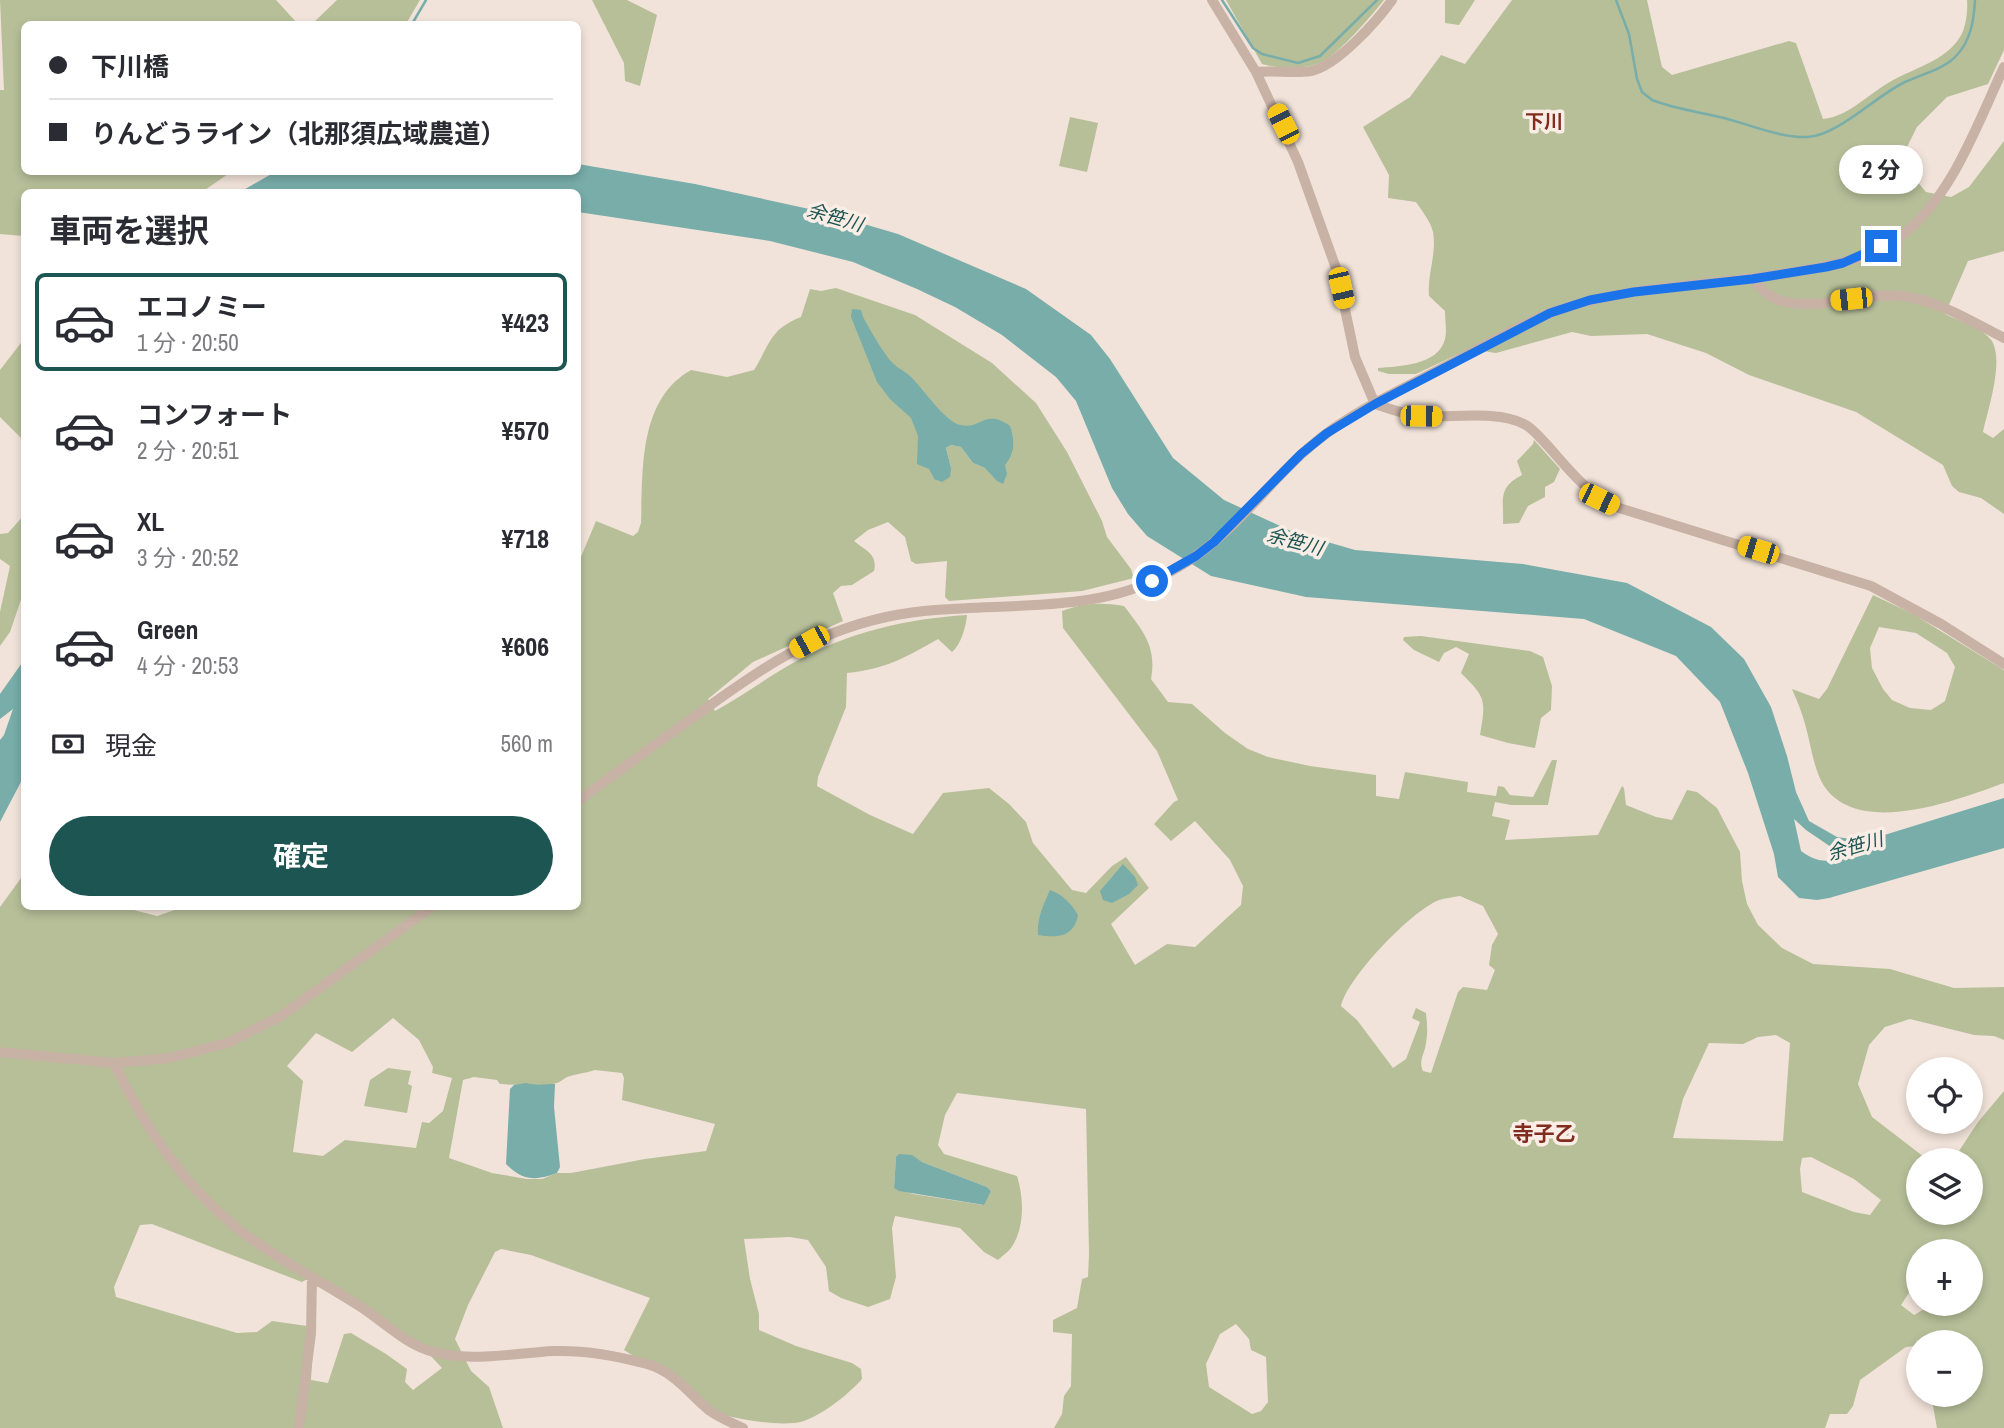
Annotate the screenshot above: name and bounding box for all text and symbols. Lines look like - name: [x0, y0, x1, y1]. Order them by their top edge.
- text: 下川橋: [91, 49, 169, 84]
- car: [1265, 101, 1302, 147]
- district label: 下川: [1525, 108, 1563, 134]
- text: りんどうライン（北那須広域農道）: [91, 116, 506, 151]
- callout: 2 分: [1839, 145, 1923, 194]
- text: 2 分: [1862, 154, 1900, 185]
- water label: 余笹川: [804, 197, 868, 238]
- text: 車両を選択: [49, 209, 209, 252]
- route end: [1865, 230, 1897, 262]
- car: [1327, 265, 1356, 311]
- car: [1830, 286, 1873, 312]
- text: エコノミー: [137, 289, 267, 324]
- icon: car: [53, 291, 116, 354]
- text: ¥423: [502, 305, 549, 340]
- text: 1 分 · 20:50: [137, 327, 239, 358]
- text: コンフォート: [137, 397, 292, 432]
- icon: car: [53, 399, 116, 462]
- car: [1400, 405, 1443, 427]
- text: ¥570: [502, 413, 549, 448]
- text: 2 分 · 20:51: [137, 435, 239, 466]
- car: [1576, 480, 1623, 518]
- text: XL: [137, 504, 164, 539]
- icon: car: [53, 507, 116, 570]
- text: ¥718: [502, 521, 549, 556]
- water label: 余笹川: [1264, 521, 1328, 561]
- car: [1735, 534, 1782, 566]
- text: 3 分 · 20:52: [137, 542, 239, 573]
- route start: [1136, 565, 1168, 597]
- text: Green: [137, 612, 199, 647]
- icon: car: [53, 615, 116, 678]
- car: [786, 623, 833, 661]
- text: ¥606: [502, 629, 549, 664]
- text: 4 分 · 20:53: [137, 650, 239, 681]
- icon: cash: [49, 725, 87, 763]
- text: 現金: [105, 728, 157, 763]
- text: 560 m: [501, 728, 553, 759]
- button: 確定: [49, 816, 553, 896]
- water label: 余笹川: [1824, 825, 1888, 866]
- map controls: [1906, 1057, 1983, 1407]
- button: locate: [1906, 1057, 1983, 1134]
- district label: 寺子乙: [1513, 1119, 1576, 1148]
- button: layers: [1906, 1148, 1983, 1225]
- button: +: [1906, 1239, 1983, 1316]
- button: −: [1906, 1330, 1983, 1407]

